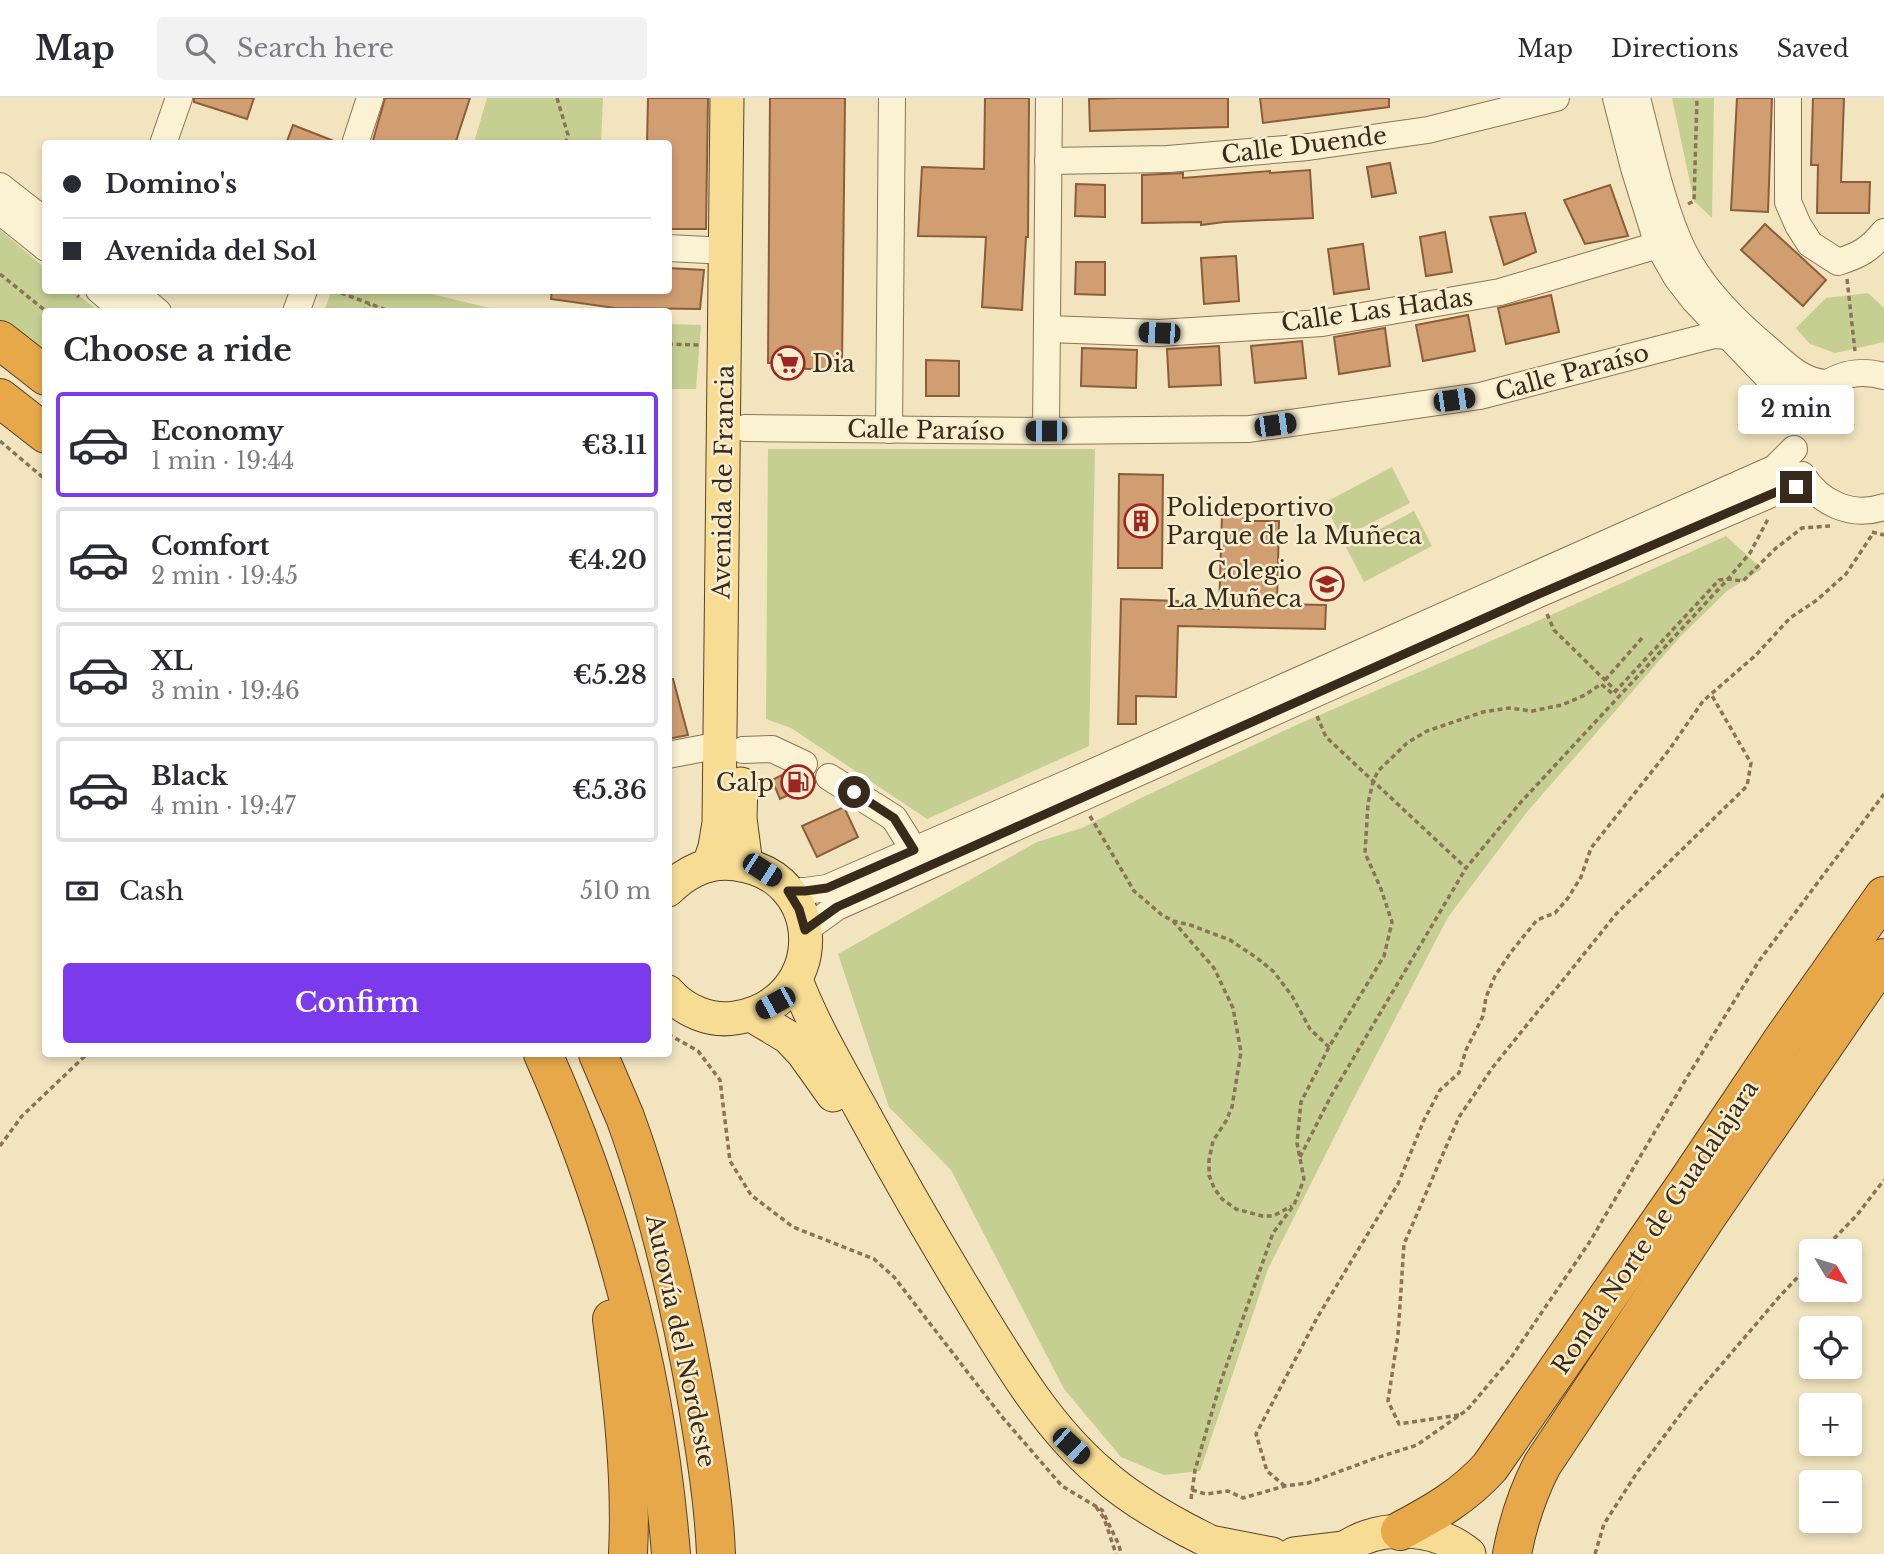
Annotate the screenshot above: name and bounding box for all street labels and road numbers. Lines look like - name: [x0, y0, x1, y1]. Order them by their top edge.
- street label: Calle Duende: [1220, 120, 1388, 170]
- street label: Calle Las Hadas: [1279, 282, 1475, 338]
- street label: Calle Paraíso: [1492, 338, 1652, 406]
- street label: Avenida de Francia: [706, 364, 740, 600]
- street label: Calle Paraíso: [847, 414, 1005, 446]
- street label: Ronda Norte de Guadalajara: [1546, 1074, 1765, 1379]
- street label: Autovía del Nordeste: [640, 1211, 722, 1470]

